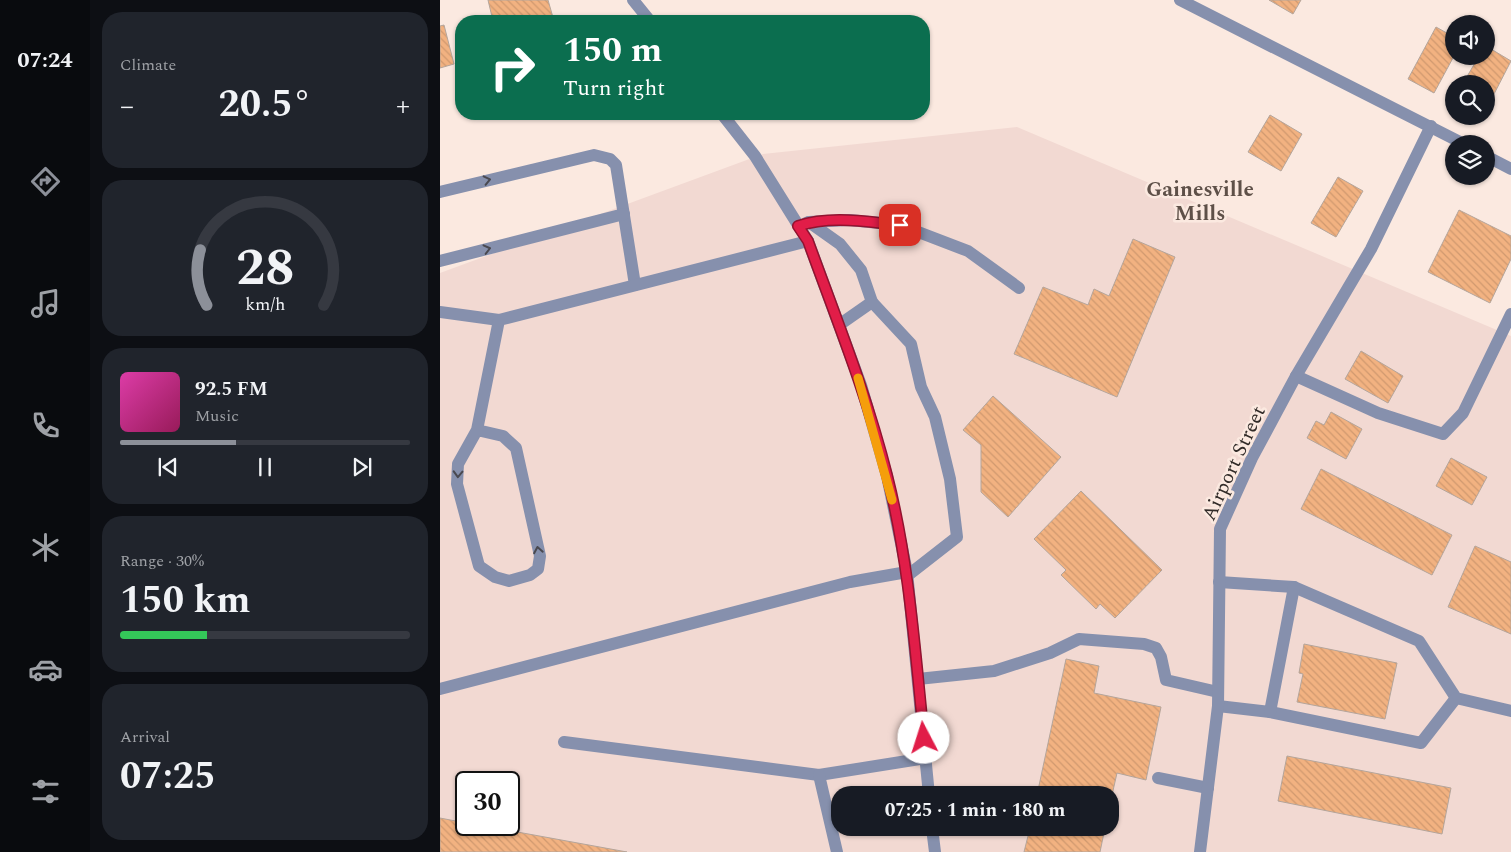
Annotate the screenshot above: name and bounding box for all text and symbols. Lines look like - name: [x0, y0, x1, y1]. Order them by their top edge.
- map controls: [1445, 15, 1495, 185]
- button: sound: [1445, 15, 1495, 65]
- text: 150 m: [563, 24, 662, 77]
- icon: right: [480, 35, 545, 100]
- text: 07:24: [17, 44, 73, 77]
- text: Climate: [120, 53, 176, 77]
- text: Turn right: [563, 72, 665, 105]
- button: search: [1445, 75, 1495, 125]
- text: 20.5°: [218, 76, 312, 134]
- text: −: [120, 85, 134, 128]
- text: +: [396, 85, 410, 128]
- button: layers: [1445, 135, 1495, 185]
- icon: directions: [28, 164, 63, 199]
- district label: Gainesville Mills: [1146, 174, 1254, 230]
- one-way arrow: [483, 175, 492, 186]
- pin: [879, 204, 921, 246]
- icon: arrive: [886, 211, 914, 239]
- text: 28: [236, 229, 294, 308]
- one-way arrow: [483, 244, 492, 255]
- icon: music: [28, 286, 63, 321]
- text: km/h: [245, 291, 285, 318]
- text: 92.5 FM: [195, 375, 268, 404]
- street label: Airport Street: [1194, 401, 1274, 526]
- text: Music: [195, 404, 239, 428]
- icon: phone: [28, 408, 63, 443]
- icon: previous: [154, 453, 182, 481]
- icon: pause: [251, 453, 279, 481]
- icon: next: [348, 453, 376, 481]
- one-way arrow: [452, 470, 463, 478]
- icon: climate: [28, 530, 63, 565]
- one-way arrow: [534, 545, 544, 554]
- text: Range · 30%: [120, 549, 204, 573]
- text: 150 km: [120, 572, 251, 630]
- icon: car: [28, 652, 63, 687]
- position arrow: [897, 711, 949, 763]
- text: Arrival: [120, 725, 170, 749]
- text: 07:25: [120, 748, 215, 806]
- speed limit sign: 30: [455, 771, 520, 836]
- icon: filters: [28, 774, 63, 809]
- text: 07:25 · 1 min · 180 m: [885, 796, 1065, 825]

